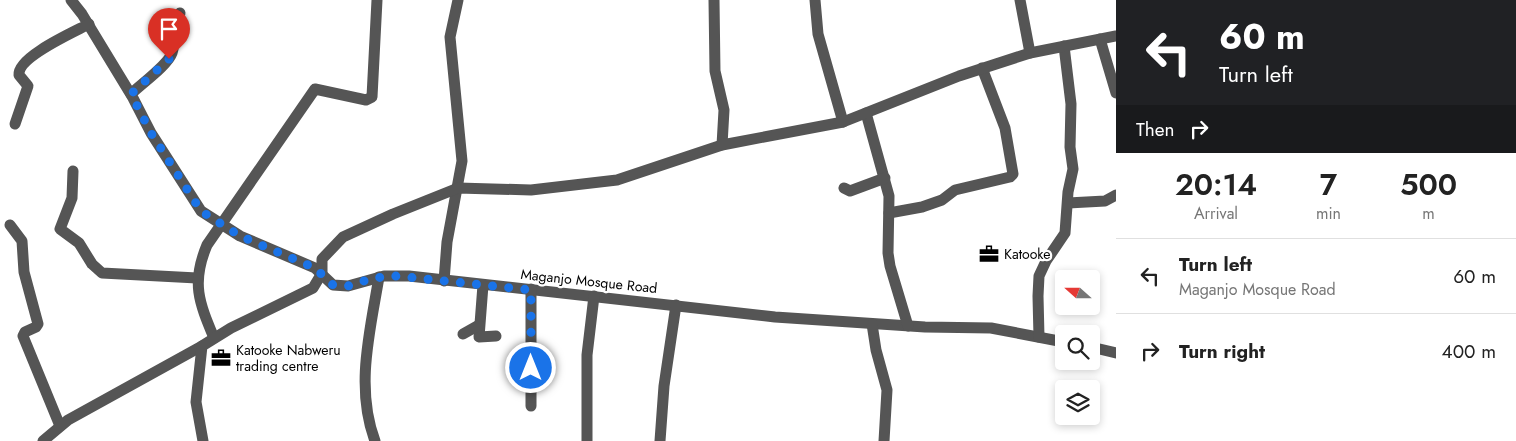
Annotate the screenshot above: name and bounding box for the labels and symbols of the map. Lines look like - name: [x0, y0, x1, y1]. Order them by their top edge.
- pin: [148, 8, 190, 59]
- office icon: Katooke: [978, 243, 1000, 265]
- place label: Katooke: [1004, 244, 1050, 264]
- street label: Maganjo Mosque Road: [520, 264, 658, 298]
- north arrow: [1055, 270, 1100, 315]
- place label: Katooke Nabweru trading centre: [236, 340, 341, 376]
- position arrow: [504, 341, 556, 393]
- office icon: Katooke Nabweru trading centre: [210, 347, 232, 369]

